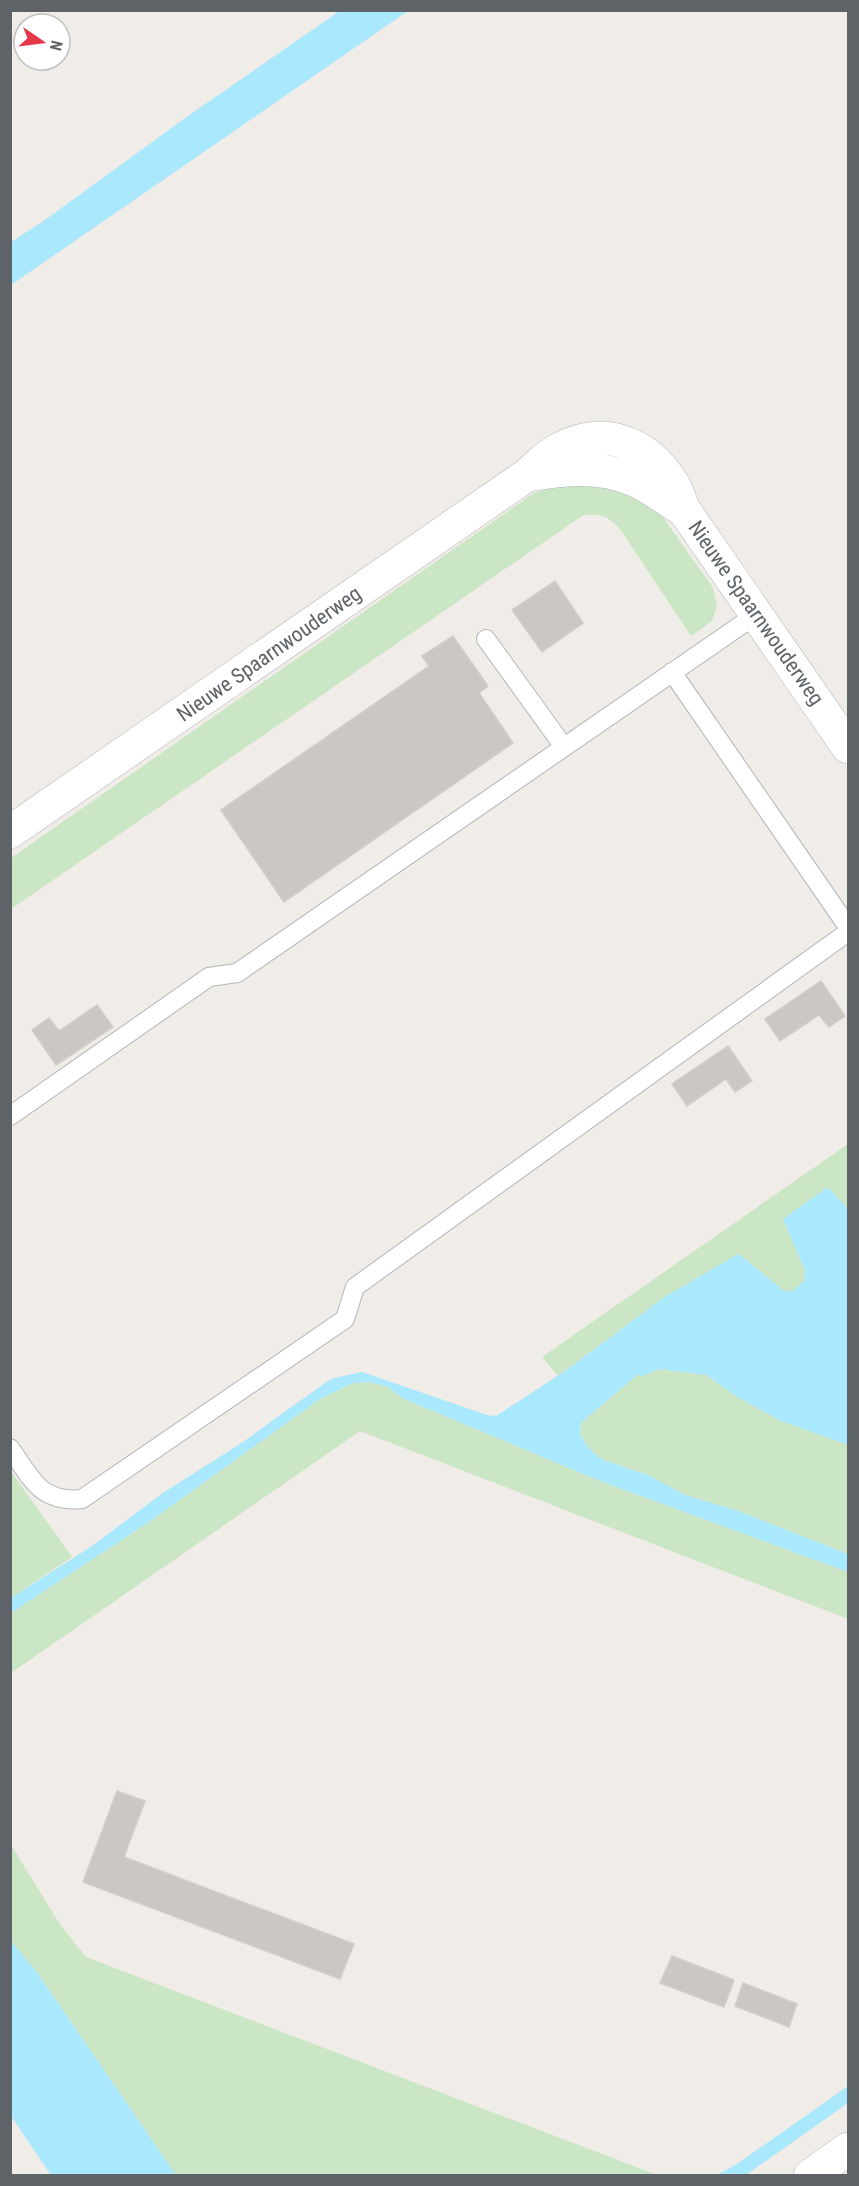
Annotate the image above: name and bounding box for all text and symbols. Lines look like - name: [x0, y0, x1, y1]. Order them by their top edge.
- north arrow: [12, 12, 72, 72]
- text: N: [46, 38, 66, 53]
- street label: Nieuwe Spaarnwouderweg: [683, 516, 829, 710]
- street label: Nieuwe Spaarnwouderweg: [172, 581, 366, 727]

